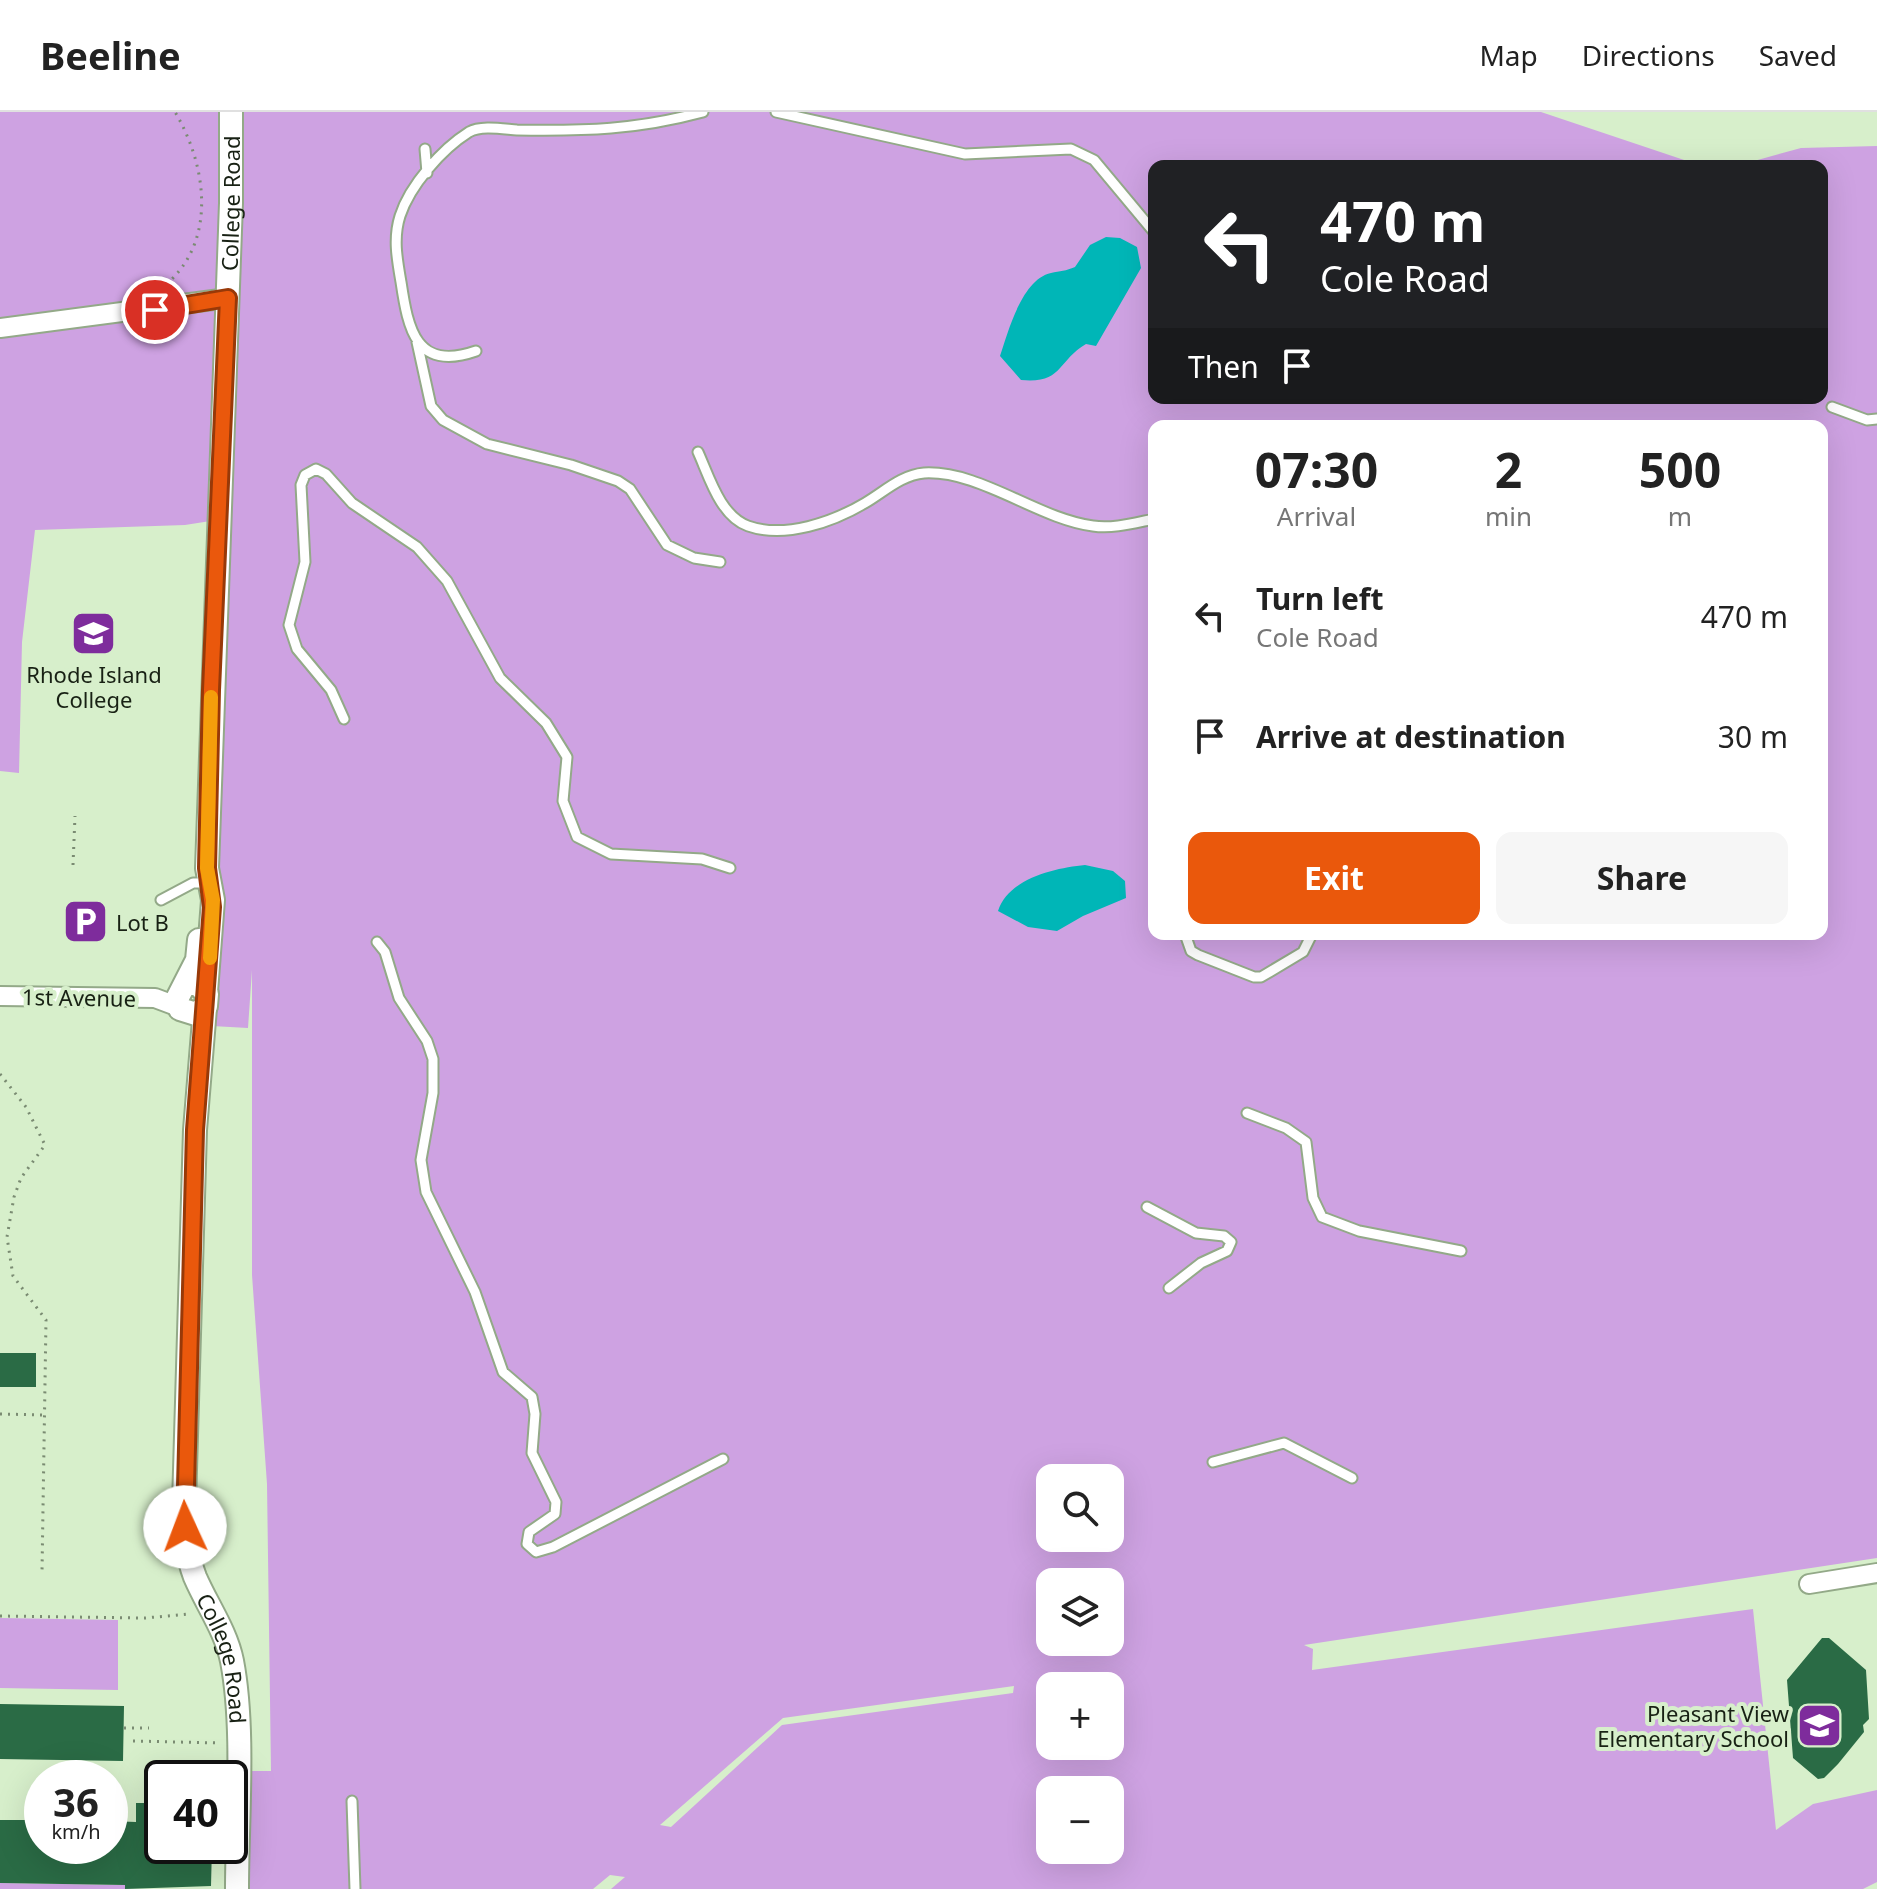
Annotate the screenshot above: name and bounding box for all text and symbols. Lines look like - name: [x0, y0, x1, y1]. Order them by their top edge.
- text: Beeline: [40, 29, 181, 81]
- text: Map: [1479, 36, 1538, 74]
- text: Directions: [1582, 36, 1715, 74]
- text: Saved: [1759, 36, 1837, 74]
- street label: College Road: [214, 135, 246, 272]
- text: 470 m: [1320, 182, 1485, 258]
- icon: left: [1188, 192, 1292, 296]
- text: Cole Road: [1320, 254, 1490, 303]
- pin: [121, 276, 189, 344]
- icon: arrive: [133, 288, 177, 332]
- icon: arrive: [1275, 344, 1319, 388]
- text: Then: [1188, 346, 1259, 387]
- text: 07:30: [1255, 437, 1378, 502]
- text: 2: [1495, 437, 1522, 502]
- text: 500: [1639, 437, 1721, 502]
- text: Arrival: [1277, 498, 1356, 534]
- text: min: [1485, 498, 1532, 534]
- text: m: [1668, 498, 1692, 534]
- text: Turn left: [1256, 578, 1384, 619]
- icon: left: [1188, 594, 1232, 638]
- text: 470 m: [1701, 596, 1788, 637]
- school or university icon: Rhode Island College: [70, 609, 118, 657]
- text: Cole Road: [1256, 619, 1379, 655]
- place label: Rhode Island College: [26, 659, 162, 714]
- icon: arrive: [1188, 714, 1232, 758]
- text: Arrive at destination: [1256, 716, 1566, 757]
- text: 30 m: [1718, 716, 1788, 757]
- button: Exit: [1188, 832, 1480, 924]
- button: Share: [1496, 832, 1788, 924]
- parking icon: Lot B: [61, 898, 109, 946]
- place label: Lot B: [116, 907, 169, 937]
- street label: 1st Avenue: [22, 981, 136, 1013]
- map controls: [1036, 1464, 1124, 1864]
- button: search: [1036, 1464, 1124, 1552]
- position arrow: [143, 1485, 227, 1569]
- button: layers: [1036, 1568, 1124, 1656]
- street label: College Road: [190, 1588, 254, 1724]
- button: +: [1036, 1672, 1124, 1760]
- place label: Pleasant View Elementary School: [1597, 1698, 1790, 1753]
- school or university icon: Pleasant View Elementary School: [1796, 1702, 1844, 1750]
- speed limit sign: 40: [144, 1760, 248, 1864]
- text: 36: [53, 1774, 99, 1829]
- button: −: [1036, 1776, 1124, 1864]
- text: km/h: [51, 1818, 101, 1845]

